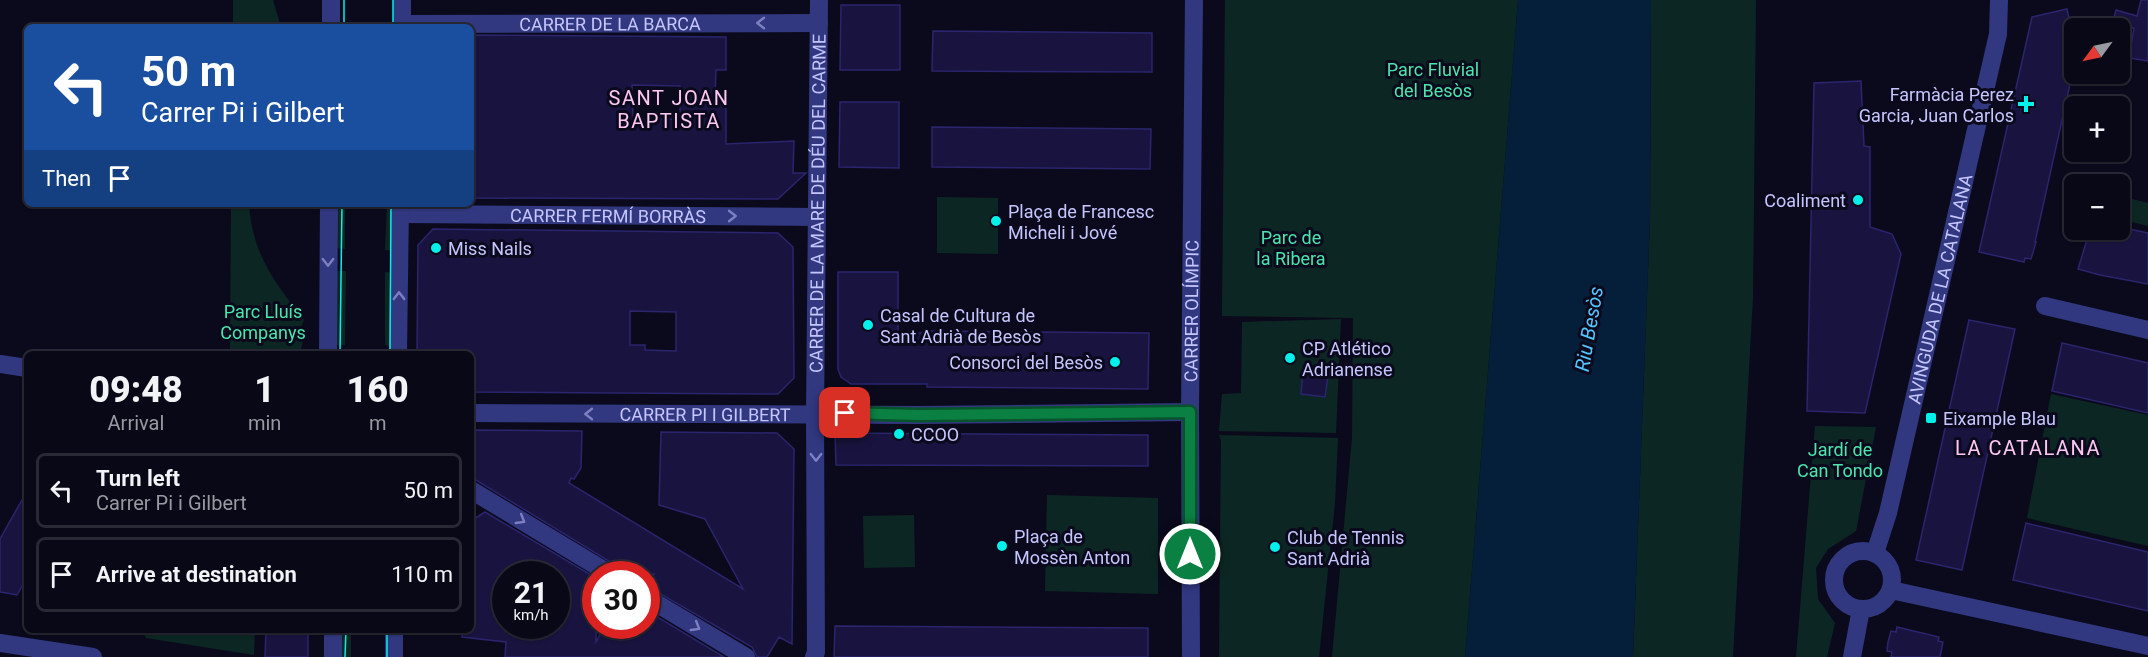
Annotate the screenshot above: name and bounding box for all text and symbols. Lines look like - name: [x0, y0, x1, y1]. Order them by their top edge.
- street label: CARRER DE LA BARCA: [519, 13, 701, 34]
- one-way arrow: [756, 17, 765, 29]
- north arrow: [2064, 18, 2130, 84]
- map controls: [2064, 18, 2130, 240]
- street label: CARRER DE LA MARE DE DÉU DEL CARME: [805, 34, 829, 373]
- text: 50 m: [141, 47, 236, 96]
- icon: left: [42, 48, 120, 126]
- park label: Parc Fluvial del Besòs: [1387, 59, 1479, 101]
- place label: Farmàcia Perez Garcia, Juan Carlos: [1859, 84, 2014, 126]
- district label: SANT JOAN BAPTISTA: [609, 86, 729, 133]
- button: +: [2064, 96, 2130, 162]
- text: Carrer Pi i Gilbert: [141, 97, 345, 129]
- marker: Farmàcia Perez Garcia, Juan Carlos: [2019, 97, 2033, 111]
- icon: arrive: [103, 162, 136, 195]
- text: Then: [42, 166, 91, 191]
- street label: AVINGUDA DE LA CATALANA: [1903, 172, 1976, 406]
- button: −: [2064, 174, 2130, 240]
- place label: Coaliment: [1764, 190, 1846, 211]
- marker: Coaliment: [1851, 193, 1865, 207]
- place label: Plaça de Francesc Micheli i Jové: [1008, 201, 1154, 243]
- street label: CARRER FERMÍ BORRÀS: [510, 204, 706, 227]
- one-way arrow: [727, 210, 736, 222]
- marker: Plaça de Francesc Micheli i Jové: [989, 214, 1003, 228]
- park label: Parc de la Ribera: [1256, 227, 1326, 269]
- place label: Miss Nails: [448, 238, 532, 259]
- street label: CARRER OLÍMPIC: [1180, 240, 1202, 382]
- marker: Miss Nails: [429, 241, 443, 255]
- one-way arrow: [322, 258, 335, 267]
- water label: Riu Besòs: [1570, 285, 1608, 373]
- one-way arrow: [393, 291, 405, 300]
- park label: Parc Lluís Companys: [220, 301, 306, 343]
- place label: Casal de Cultura de Sant Adrià de Besòs: [880, 305, 1041, 347]
- marker: Casal de Cultura de Sant Adrià de Besòs: [861, 318, 875, 332]
- place label: CP Atlético Adrianense: [1302, 338, 1392, 380]
- marker: CP Atlético Adrianense: [1283, 351, 1297, 365]
- place label: Consorci del Besòs: [949, 352, 1103, 373]
- marker: Consorci del Besòs: [1108, 355, 1122, 369]
- text: 09:48: [89, 369, 183, 411]
- text: 1: [254, 369, 275, 411]
- text: 160: [347, 369, 409, 411]
- pin: [819, 387, 870, 438]
- icon: arrive: [828, 396, 861, 429]
- street label: CARRER PI I GILBERT: [619, 403, 791, 425]
- one-way arrow: [584, 408, 593, 420]
- place label: Eixample Blau: [1943, 408, 2056, 429]
- text: Arrival: [108, 411, 164, 435]
- text: min: [248, 411, 281, 435]
- text: m: [369, 411, 386, 435]
- marker: Eixample Blau: [1924, 411, 1938, 425]
- place label: CCOO: [911, 424, 959, 445]
- marker: CCOO: [892, 427, 906, 441]
- district label: LA CATALANA: [1955, 436, 2101, 460]
- park label: Jardí de Can Tondo: [1797, 439, 1883, 481]
- one-way arrow: [809, 453, 822, 462]
- text: Turn left: [96, 466, 180, 491]
- icon: left: [45, 474, 78, 507]
- text: 50 m: [404, 478, 453, 503]
- text: Carrer Pi i Gilbert: [96, 491, 247, 515]
- one-way arrow: [515, 513, 525, 525]
- position arrow: [1158, 522, 1222, 586]
- place label: Plaça de Mossèn Anton: [1014, 526, 1130, 568]
- place label: Club de Tennis Sant Adrià: [1287, 527, 1404, 569]
- marker: Plaça de Mossèn Anton: [995, 539, 1009, 553]
- marker: Club de Tennis Sant Adrià: [1268, 540, 1282, 554]
- icon: arrive: [45, 558, 78, 591]
- speed limit sign: 30: [582, 561, 660, 639]
- text: Arrive at destination: [96, 562, 297, 587]
- text: 110 m: [391, 562, 453, 587]
- text: 21: [514, 575, 548, 610]
- text: km/h: [513, 606, 549, 624]
- one-way arrow: [690, 619, 700, 631]

